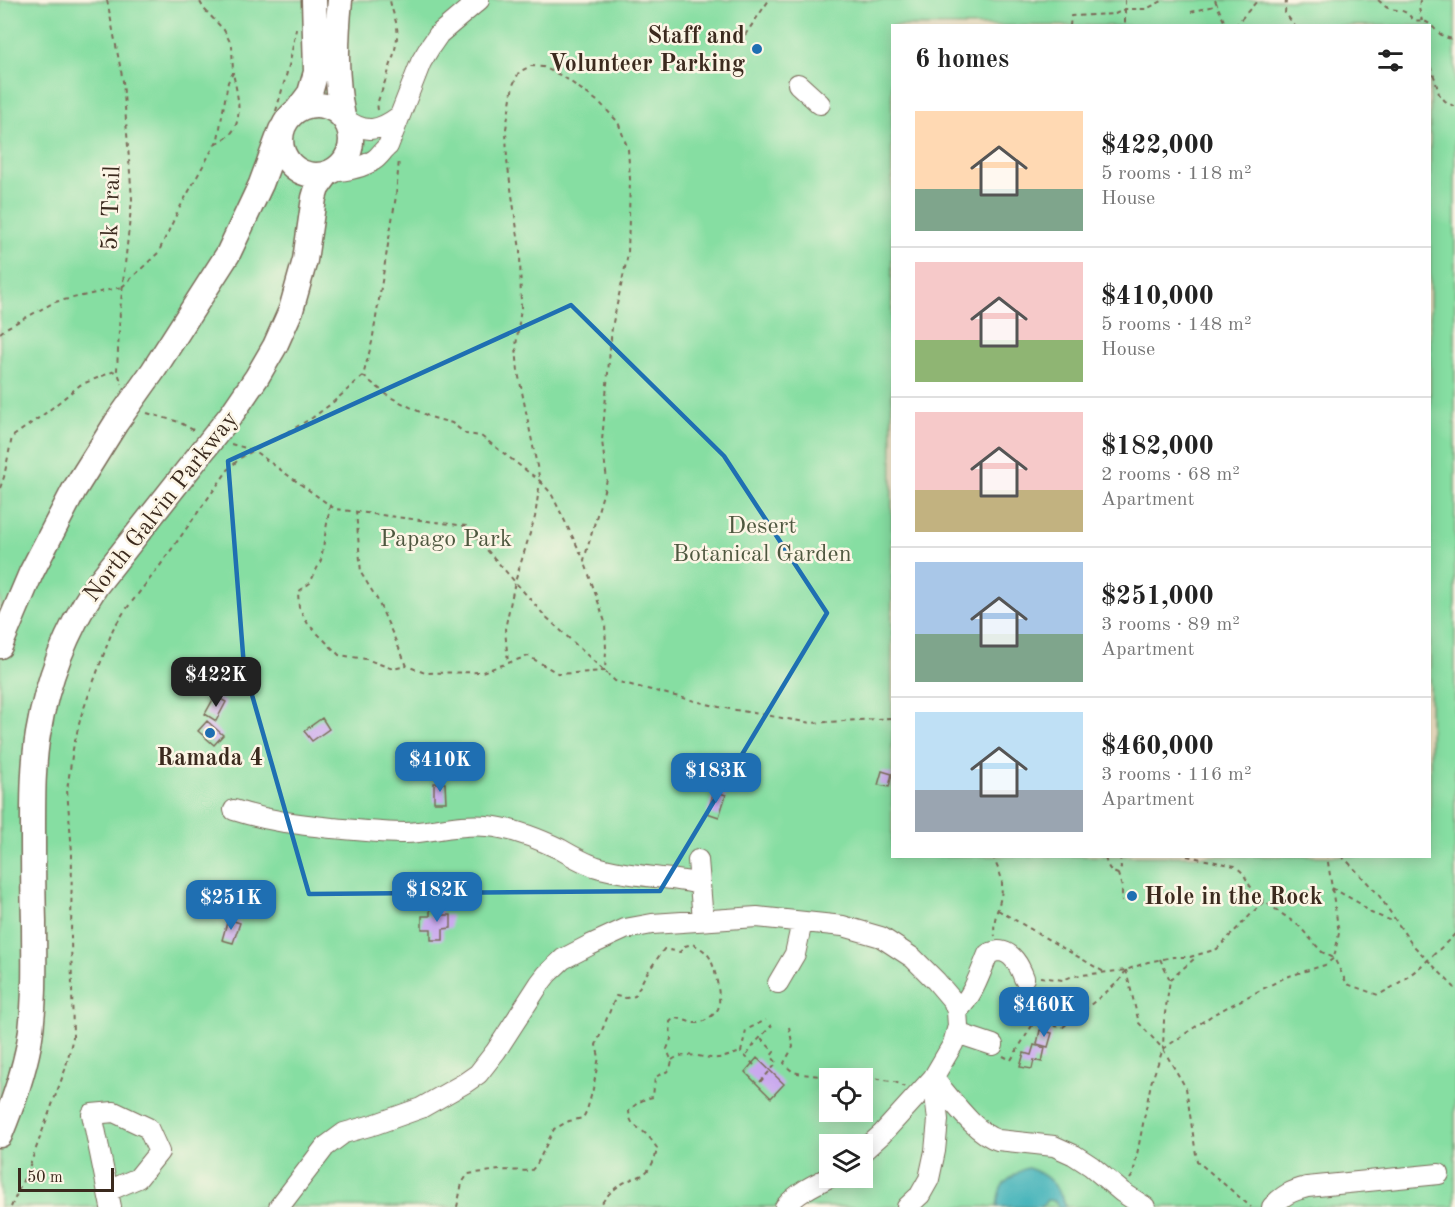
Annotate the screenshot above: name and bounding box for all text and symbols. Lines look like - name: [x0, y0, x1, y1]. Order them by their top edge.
- place label: Staff and Volunteer Parking: [549, 25, 746, 77]
- marker: Staff and Volunteer Parking: [750, 42, 764, 56]
- icon: filters: [1374, 44, 1407, 77]
- text: 6 homes: [915, 47, 1009, 73]
- text: $422,000: [1101, 133, 1214, 159]
- icon: home: [963, 135, 1035, 207]
- text: 5 rooms · 118 m²: [1101, 164, 1251, 184]
- street label: 5k Trail: [99, 165, 125, 251]
- text: House: [1101, 189, 1155, 209]
- text: $410,000: [1101, 284, 1214, 310]
- icon: home: [963, 286, 1035, 358]
- text: 5 rooms · 148 m²: [1101, 315, 1251, 335]
- text: House: [1101, 340, 1155, 360]
- street label: North Galvin Parkway: [80, 407, 243, 607]
- text: $182,000: [1101, 434, 1214, 460]
- icon: home: [963, 436, 1035, 508]
- text: 2 rooms · 68 m²: [1101, 465, 1240, 485]
- text: Apartment: [1101, 490, 1195, 510]
- park label: Desert Botanical Garden: [672, 515, 852, 567]
- park label: Papago Park: [380, 528, 512, 552]
- text: $251,000: [1101, 584, 1214, 610]
- icon: home: [963, 586, 1035, 658]
- text: 3 rooms · 89 m²: [1101, 615, 1240, 635]
- text: Apartment: [1101, 640, 1195, 660]
- pin: $422K: [174, 657, 258, 708]
- text: $422K: [185, 666, 247, 686]
- marker: Ramada 4: [203, 726, 217, 740]
- text: $460,000: [1101, 734, 1214, 760]
- icon: home: [963, 736, 1035, 808]
- pin: $410K: [398, 742, 482, 793]
- place label: Ramada 4: [157, 747, 263, 771]
- text: $410K: [409, 751, 471, 771]
- pin: $183K: [674, 753, 758, 804]
- text: $183K: [685, 762, 747, 782]
- text: 3 rooms · 116 m²: [1101, 765, 1251, 785]
- text: Apartment: [1101, 790, 1195, 810]
- pin: $182K: [395, 872, 479, 923]
- pin: $251K: [189, 880, 273, 931]
- text: $182K: [406, 881, 468, 901]
- place label: Hole in the Rock: [1144, 886, 1323, 910]
- text: $251K: [200, 889, 262, 909]
- marker: Hole in the Rock: [1125, 889, 1139, 903]
- pin: $460K: [1002, 987, 1086, 1038]
- text: $460K: [1013, 996, 1075, 1016]
- map controls: [819, 1068, 873, 1188]
- button: locate: [819, 1068, 873, 1122]
- button: layers: [819, 1134, 873, 1188]
- scale bar: [18, 1165, 114, 1192]
- text: 50 m: [27, 1170, 63, 1186]

